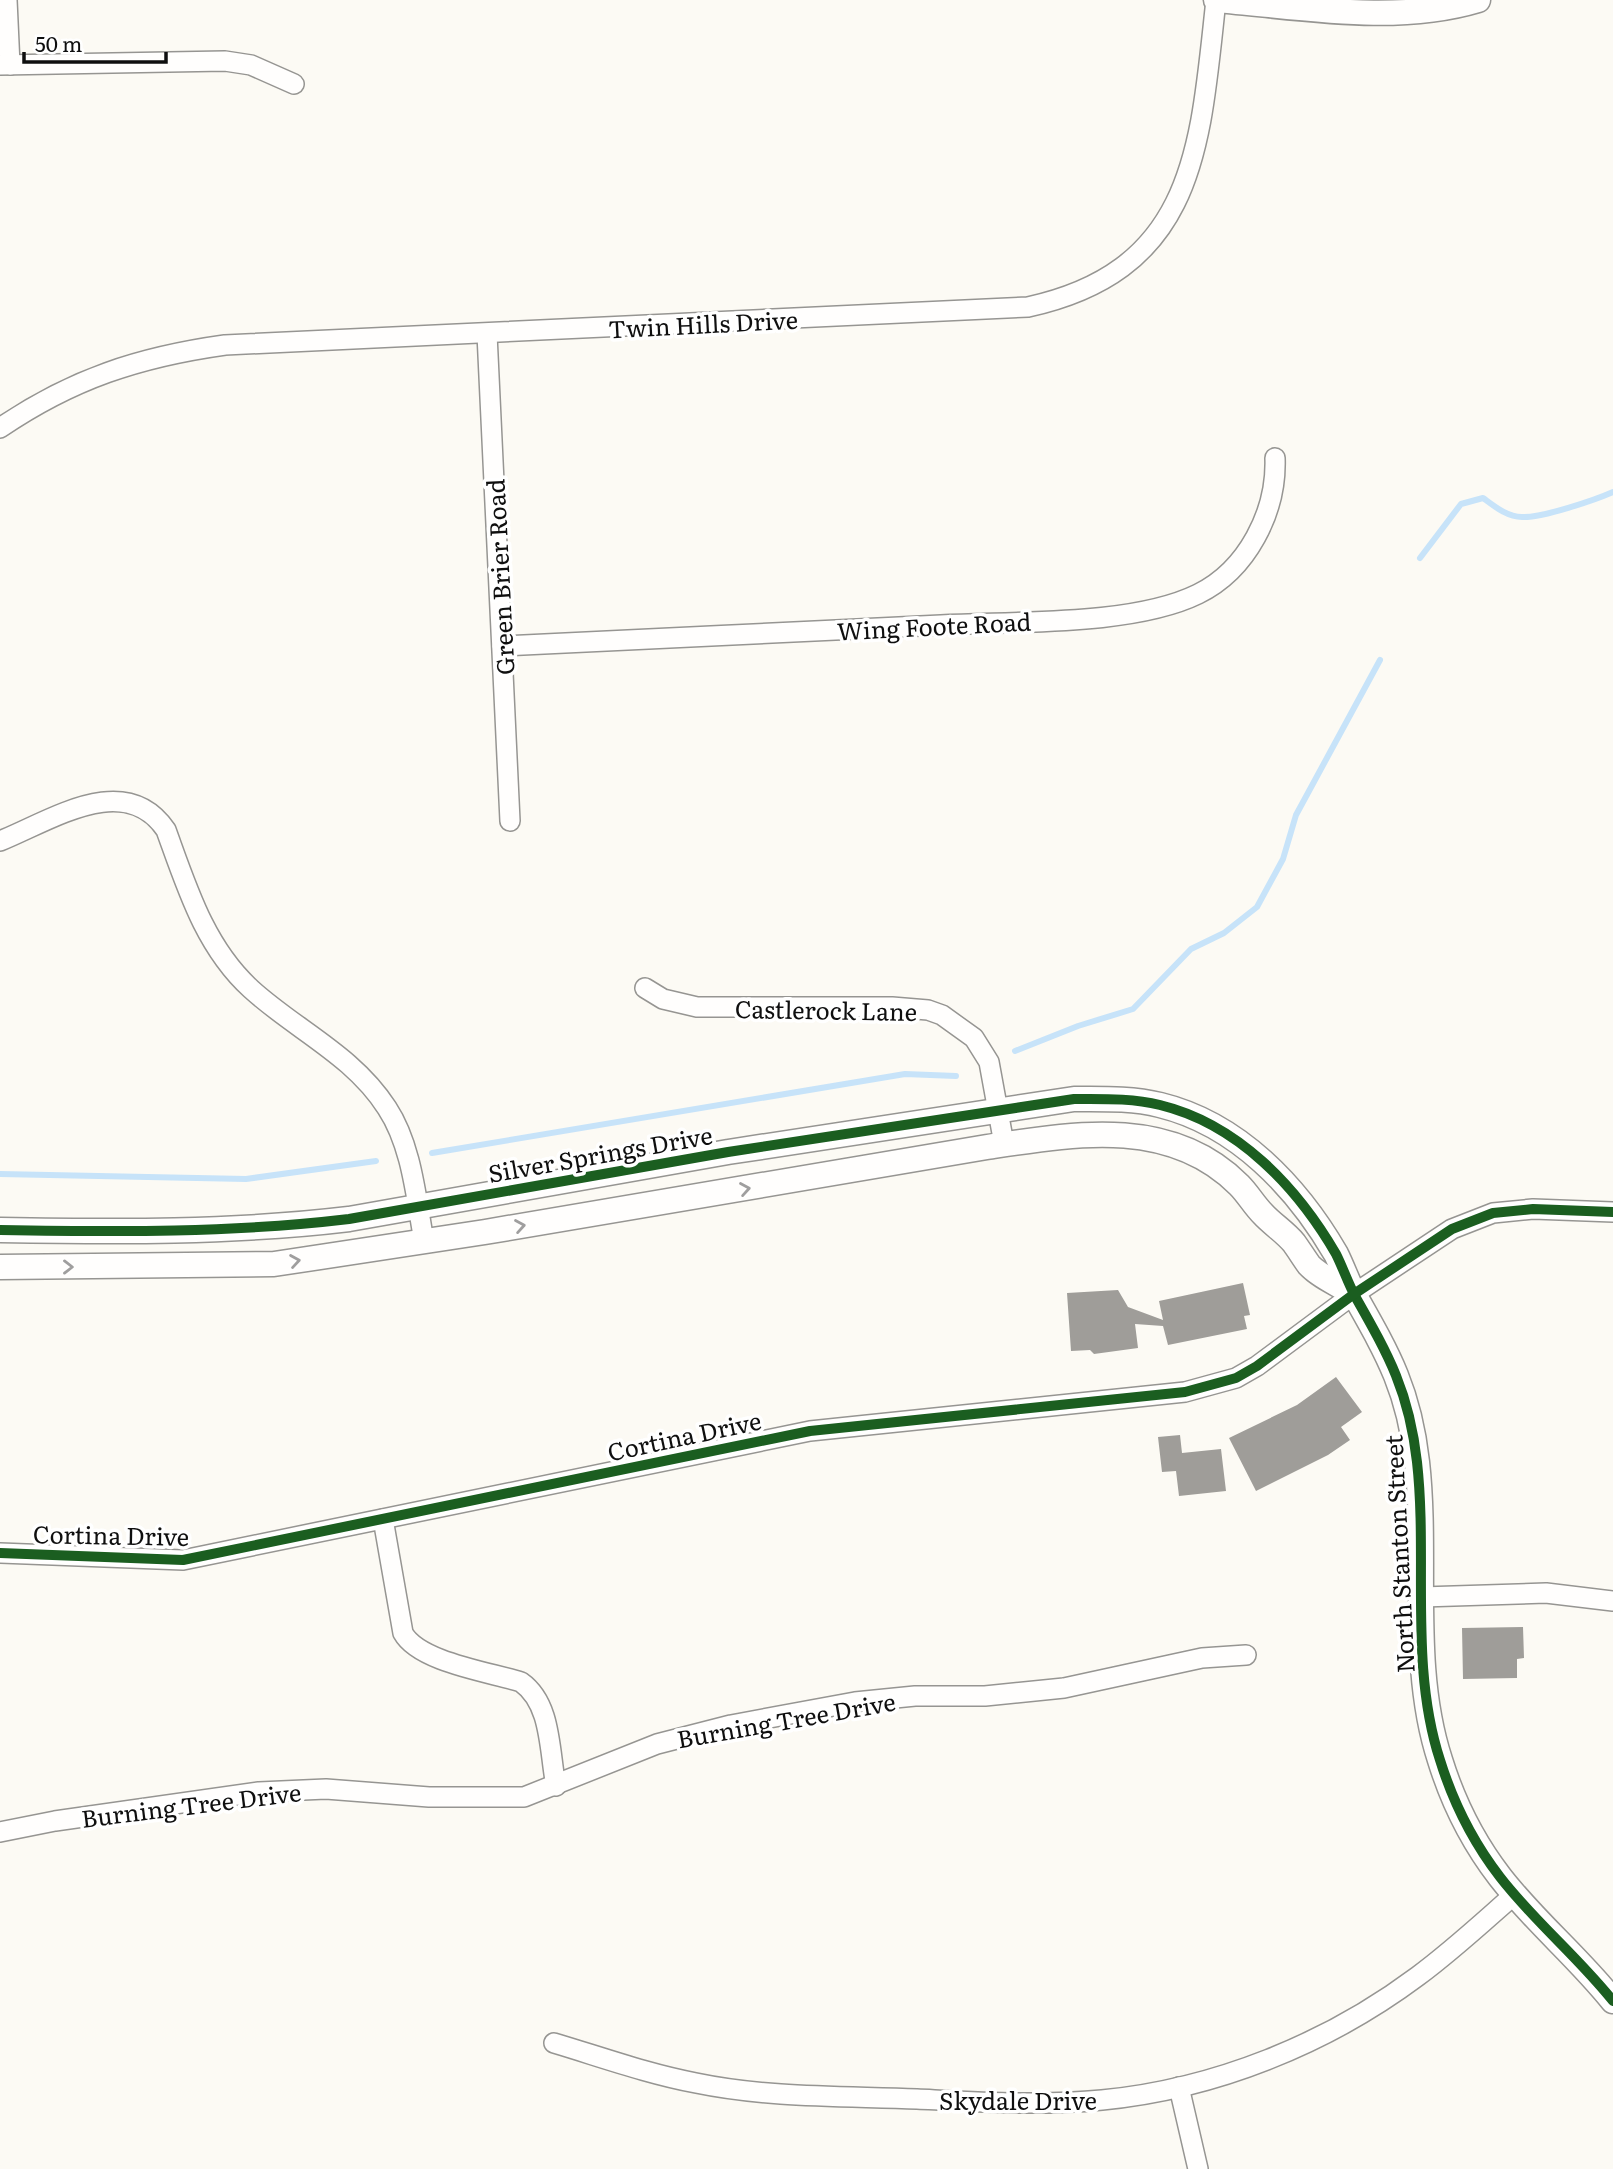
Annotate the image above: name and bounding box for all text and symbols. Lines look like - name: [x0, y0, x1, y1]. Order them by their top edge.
- scale bar: [24, 21, 166, 65]
- text: 50 m: [35, 27, 82, 58]
- street label: Twin Hills Drive: [607, 301, 799, 345]
- street label: Green Brier Road: [476, 478, 522, 676]
- street label: Wing Foote Road: [836, 602, 1032, 648]
- street label: Castlerock Lane: [735, 990, 917, 1028]
- street label: Silver Springs Drive: [485, 1116, 715, 1190]
- one-way arrow: [739, 1182, 751, 1197]
- one-way arrow: [514, 1219, 526, 1234]
- one-way arrow: [290, 1253, 301, 1268]
- one-way arrow: [63, 1259, 74, 1275]
- street label: Cortina Drive: [604, 1402, 764, 1468]
- street label: North Stanton Street: [1374, 1434, 1422, 1674]
- street label: Cortina Drive: [33, 1515, 189, 1553]
- street label: Burning Tree Drive: [674, 1683, 898, 1755]
- street label: Burning Tree Drive: [79, 1773, 303, 1835]
- street label: Skydale Drive: [939, 2082, 1097, 2117]

